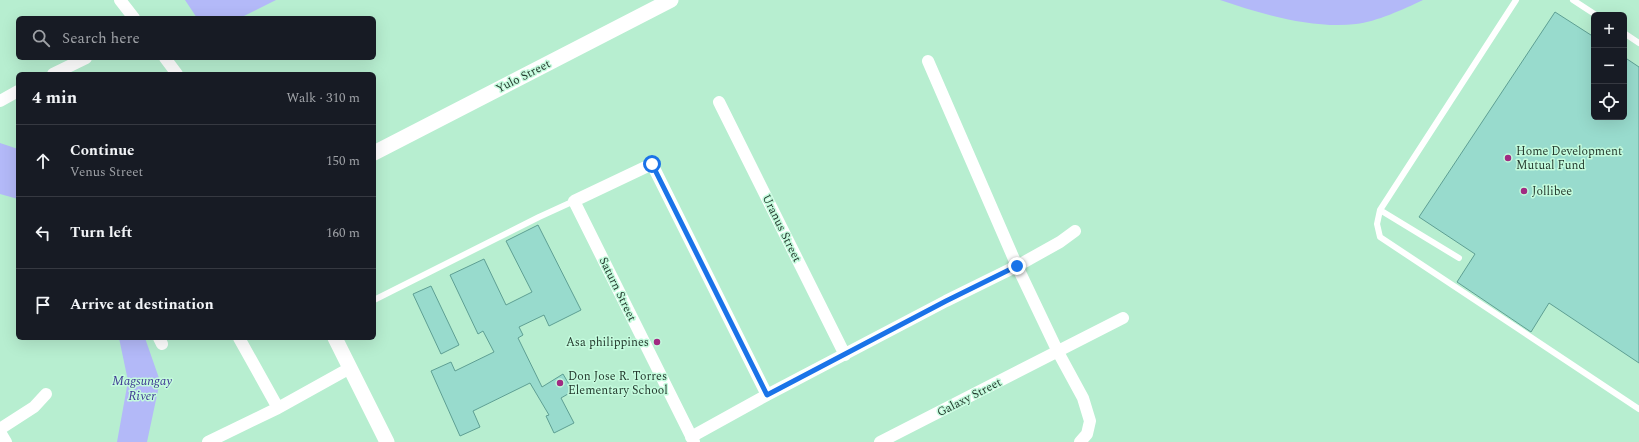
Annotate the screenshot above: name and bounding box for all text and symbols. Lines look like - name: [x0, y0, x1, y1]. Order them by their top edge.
- map controls: [1591, 12, 1627, 120]
- button: +: [1591, 12, 1627, 48]
- search box: [16, 16, 376, 60]
- icon: search: [30, 27, 52, 49]
- text: Search here: [62, 27, 140, 50]
- button: −: [1591, 48, 1627, 84]
- street label: Yulo Street: [493, 55, 554, 98]
- button: locate: [1591, 84, 1627, 120]
- text: 4 min: [32, 85, 77, 111]
- text: Walk · 310 m: [286, 88, 360, 108]
- text: Continue: [70, 139, 135, 162]
- place label: Home Development Mutual Fund: [1516, 142, 1622, 175]
- icon: ahead: [32, 150, 54, 172]
- text: 150 m: [326, 151, 360, 171]
- marker: Home Development Mutual Fund: [1503, 153, 1513, 163]
- route start: [643, 155, 661, 173]
- text: Venus Street: [70, 162, 143, 182]
- place label: Jollibee: [1532, 182, 1572, 201]
- marker: Jollibee: [1519, 186, 1529, 196]
- street label: Uranus Street: [757, 191, 806, 265]
- text: Turn left: [70, 221, 132, 244]
- icon: left: [32, 222, 54, 244]
- text: 160 m: [326, 223, 360, 243]
- street label: Saturn Street: [594, 254, 641, 325]
- route end: [1008, 257, 1026, 275]
- text: Arrive at destination: [70, 293, 214, 316]
- icon: arrive: [32, 294, 54, 316]
- place label: Asa philippines: [566, 333, 649, 352]
- marker: Asa philippines: [652, 337, 662, 347]
- place label: Don Jose R. Torres Elementary School: [568, 367, 668, 400]
- water label: Magsungay River: [112, 371, 172, 406]
- street label: Galaxy Street: [933, 373, 1005, 422]
- marker: Don Jose R. Torres Elementary School: [555, 378, 565, 388]

